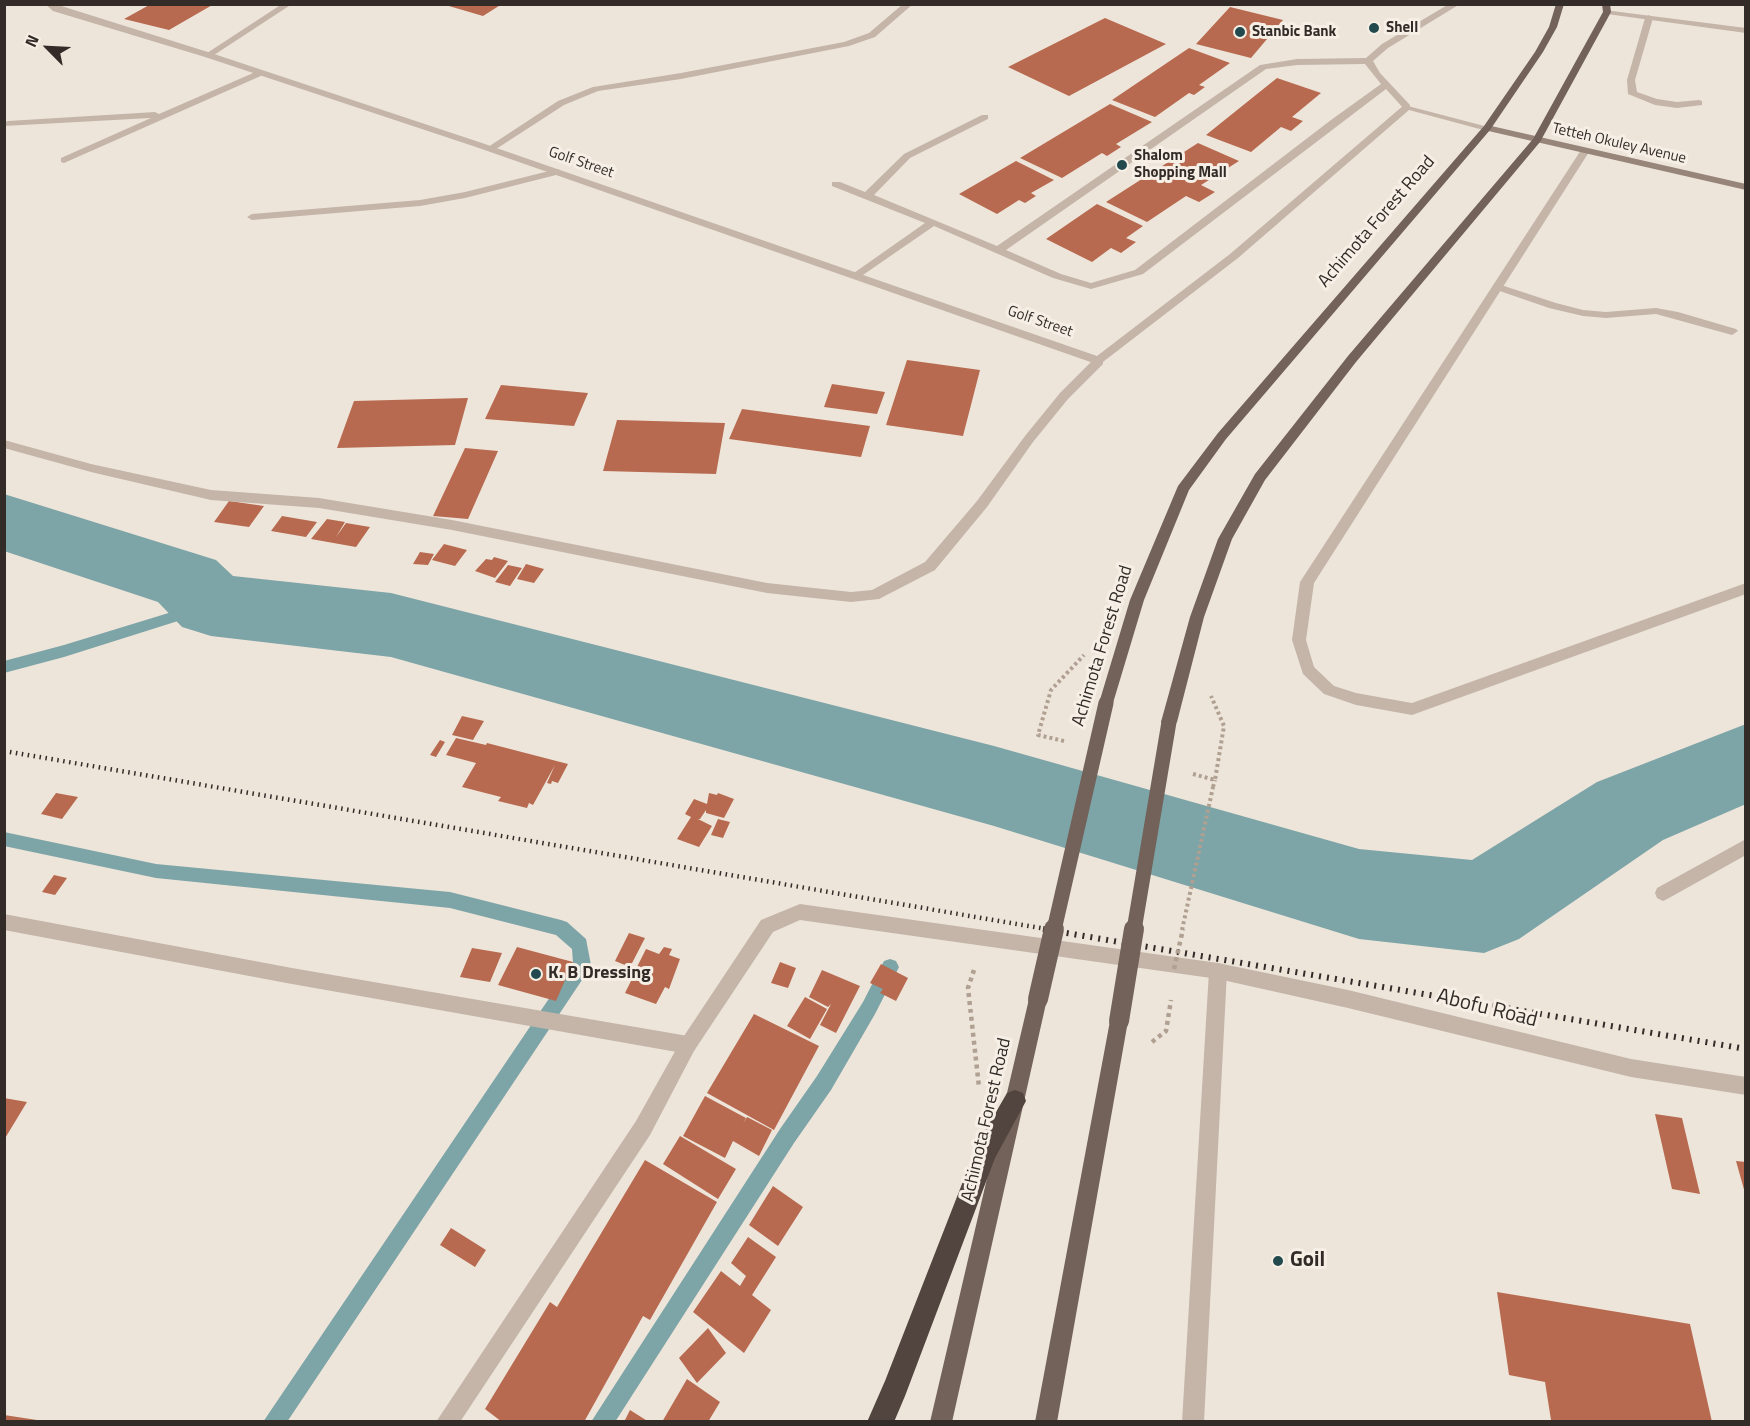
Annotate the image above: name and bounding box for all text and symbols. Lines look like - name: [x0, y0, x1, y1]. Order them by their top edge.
- north arrow: [18, 18, 78, 78]
- place label: Shell: [1386, 19, 1418, 37]
- marker: Shell: [1367, 21, 1381, 35]
- place label: Stanbic Bank: [1252, 23, 1336, 41]
- marker: Stanbic Bank: [1233, 25, 1247, 39]
- text: N: [18, 31, 45, 51]
- street label: Tetteh Okuley Avenue: [1550, 120, 1688, 168]
- street label: Golf Street: [546, 143, 616, 183]
- place label: Shalom Shopping Mall: [1134, 147, 1227, 182]
- street label: Achimota Forest Road: [1314, 152, 1440, 292]
- marker: Shalom Shopping Mall: [1115, 158, 1129, 172]
- street label: Golf Street: [1005, 302, 1075, 342]
- street label: Achimota Forest Road: [1068, 563, 1138, 729]
- place label: K. B Dressing: [548, 963, 651, 985]
- marker: K. B Dressing: [529, 967, 543, 981]
- street label: Abofu Road: [1434, 984, 1540, 1034]
- street label: Achimota Forest Road: [958, 1036, 1016, 1204]
- place label: Goil: [1290, 1248, 1325, 1274]
- marker: Goil: [1271, 1254, 1285, 1268]

